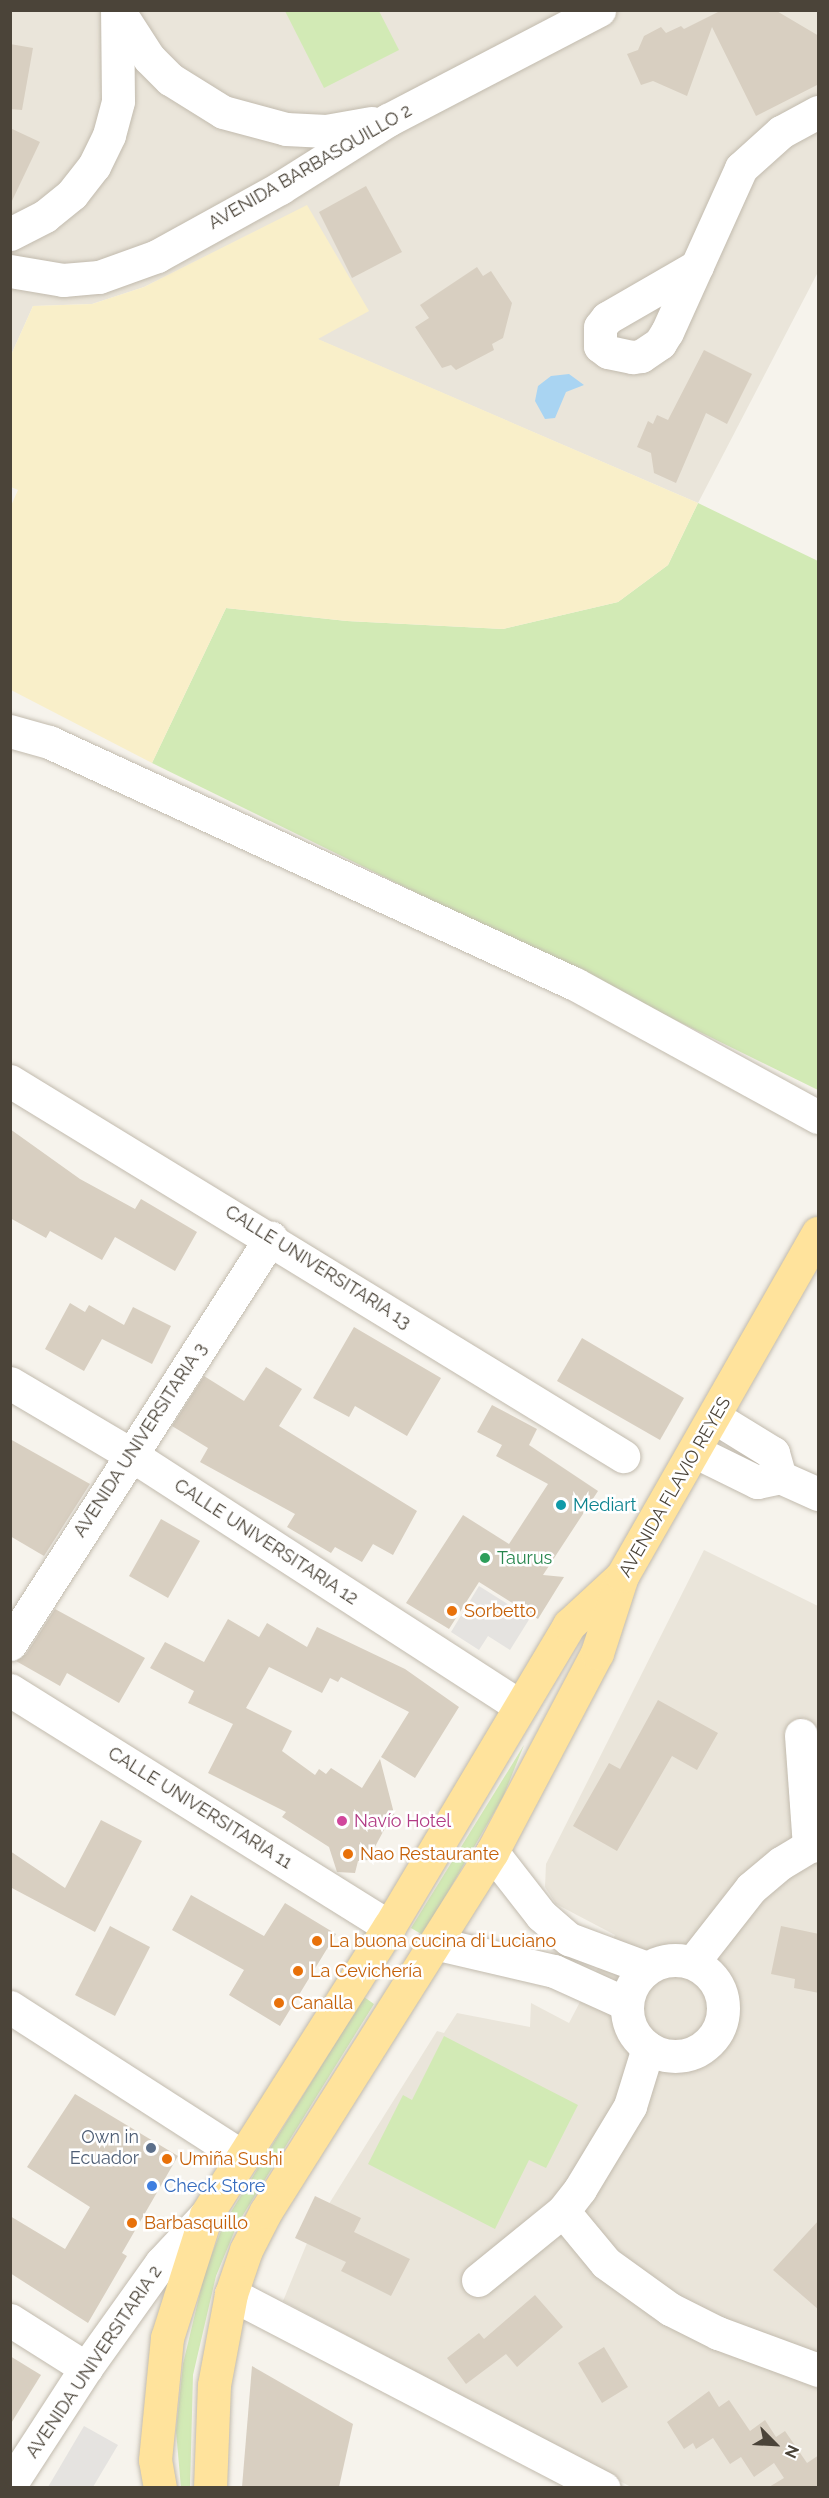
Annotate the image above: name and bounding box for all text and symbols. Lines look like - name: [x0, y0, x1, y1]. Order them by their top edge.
- street label: AVENIDA BARBASQUILLO 2: [204, 100, 416, 234]
- street label: CALLE UNIVERSITARIA 13: [221, 1201, 415, 1333]
- street label: AVENIDA UNIVERSITARIA 3: [69, 1338, 211, 1542]
- street label: AVENIDA FLAVIO REYES: [614, 1393, 736, 1581]
- street label: CALLE UNIVERSITARIA 12: [170, 1474, 362, 1610]
- place label: Mediart: [573, 1494, 636, 1516]
- marker: Mediart: [554, 1498, 568, 1512]
- place label: Taurus: [497, 1547, 552, 1569]
- marker: Taurus: [478, 1551, 492, 1565]
- place label: Sorbetto: [464, 1600, 536, 1622]
- marker: Sorbetto: [445, 1604, 459, 1618]
- street label: CALLE UNIVERSITARIA 11: [104, 1742, 296, 1874]
- place label: Navío Hotel: [354, 1810, 451, 1832]
- marker: Navío Hotel: [335, 1814, 349, 1828]
- place label: Nao Restaurante: [360, 1843, 499, 1865]
- marker: Nao Restaurante: [341, 1847, 355, 1861]
- place label: La buona cucina di Luciano: [329, 1930, 556, 1952]
- marker: La buona cucina di Luciano: [310, 1934, 324, 1948]
- place label: La Cevichería: [310, 1960, 422, 1982]
- marker: La Cevichería: [291, 1964, 305, 1978]
- place label: Canalla: [291, 1992, 353, 2014]
- marker: Canalla: [272, 1996, 286, 2010]
- place label: Own in Ecuador: [70, 2127, 139, 2170]
- marker: Own in Ecuador: [144, 2141, 158, 2155]
- place label: Umiña Sushi: [179, 2148, 283, 2170]
- marker: Umiña Sushi: [160, 2152, 174, 2166]
- place label: Check Store: [164, 2175, 265, 2197]
- marker: Check Store: [145, 2179, 159, 2193]
- place label: Barbasquillo: [144, 2212, 248, 2234]
- marker: Barbasquillo: [125, 2216, 139, 2230]
- street label: AVENIDA UNIVERSITARIA 2: [21, 2261, 167, 2463]
- north arrow: [745, 2414, 805, 2474]
- text: N: [781, 2442, 803, 2461]

